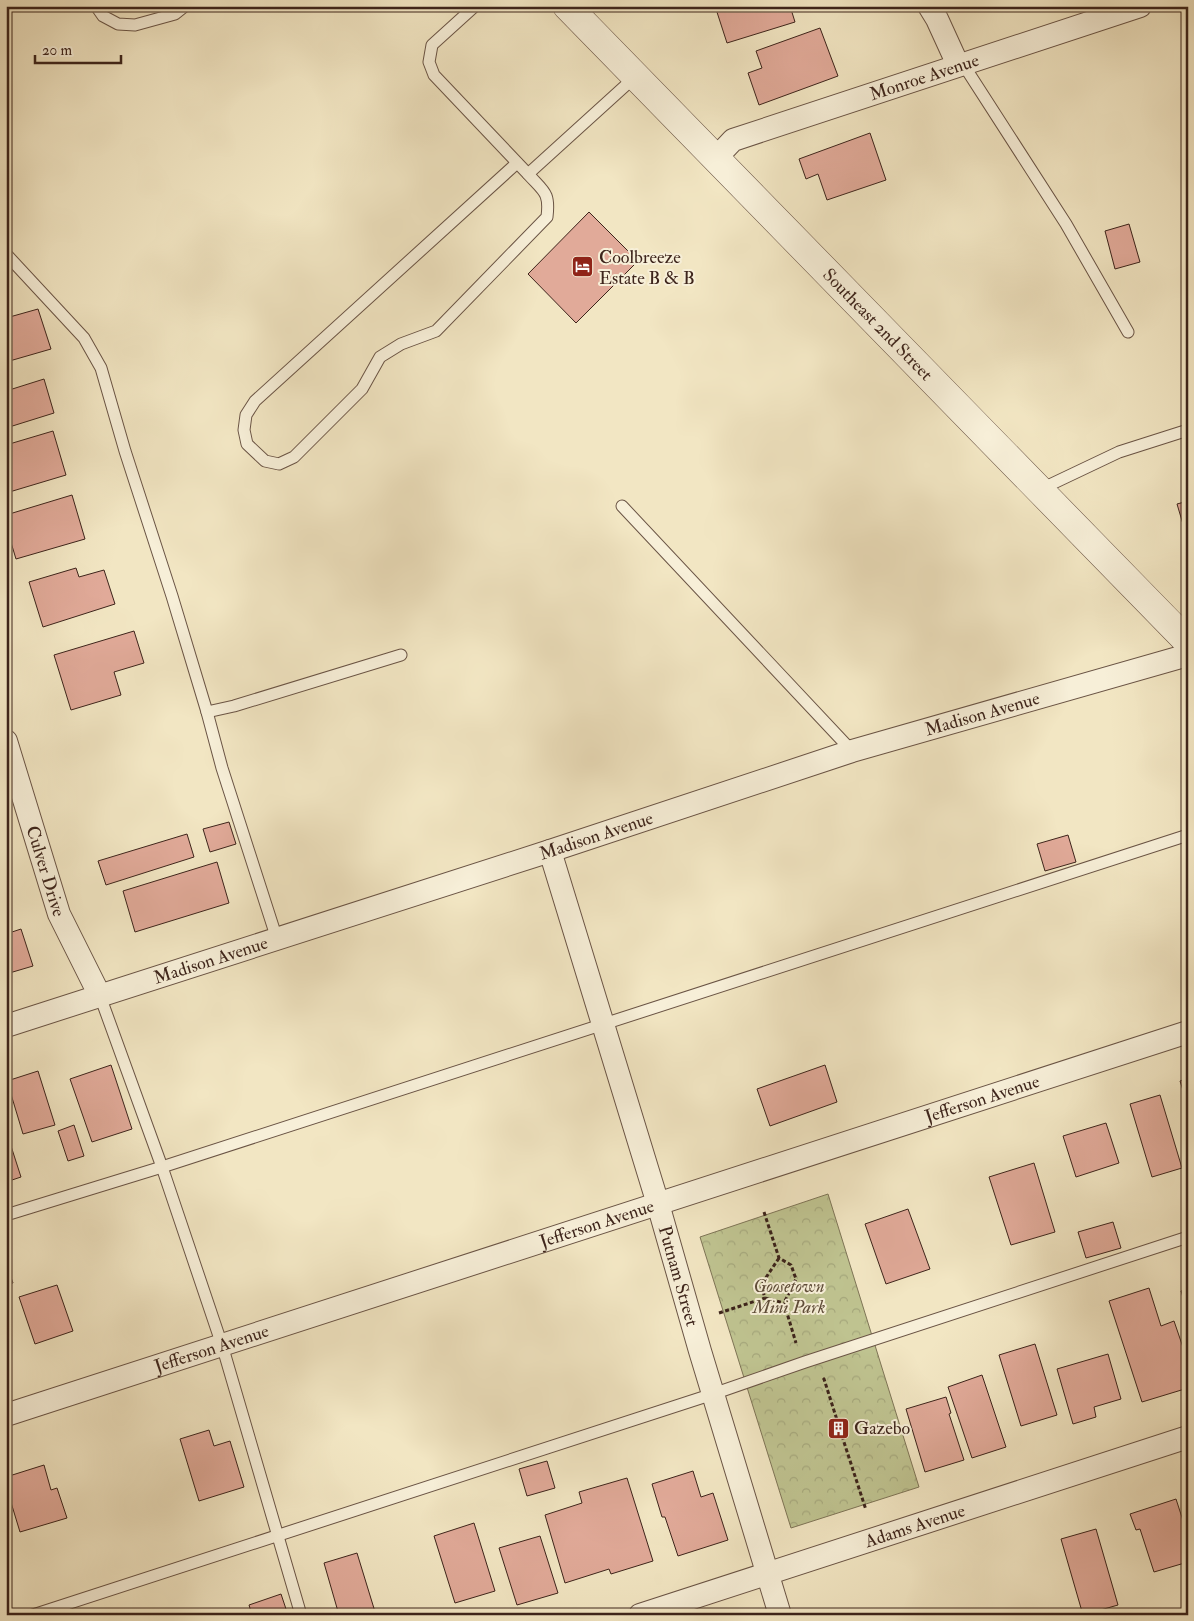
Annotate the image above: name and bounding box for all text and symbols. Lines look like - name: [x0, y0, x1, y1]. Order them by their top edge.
- scale bar: [35, 32, 121, 64]
- text: 20 m: [42, 41, 72, 60]
- street label: Monroe Avenue: [866, 48, 982, 106]
- place label: Coolbreeze Estate B & B: [599, 246, 695, 290]
- hotel icon: Coolbreeze Estate B & B: [571, 255, 595, 279]
- street label: Southeast 2nd Street: [818, 263, 938, 386]
- street label: Madison Avenue: [922, 686, 1043, 741]
- street label: Madison Avenue: [536, 806, 656, 865]
- street label: Culver Drive: [21, 823, 71, 920]
- street label: Madison Avenue: [151, 931, 271, 989]
- street label: Jefferson Avenue: [921, 1069, 1043, 1128]
- street label: Jefferson Avenue: [536, 1194, 657, 1253]
- street label: Putnam Street: [653, 1223, 704, 1329]
- park label: Goosetown Mini Park: [752, 1275, 825, 1319]
- street label: Jefferson Avenue: [150, 1319, 272, 1378]
- building icon: Gazebo: [826, 1416, 850, 1440]
- place label: Gazebo: [854, 1417, 911, 1440]
- street label: Adams Avenue: [861, 1499, 968, 1553]

